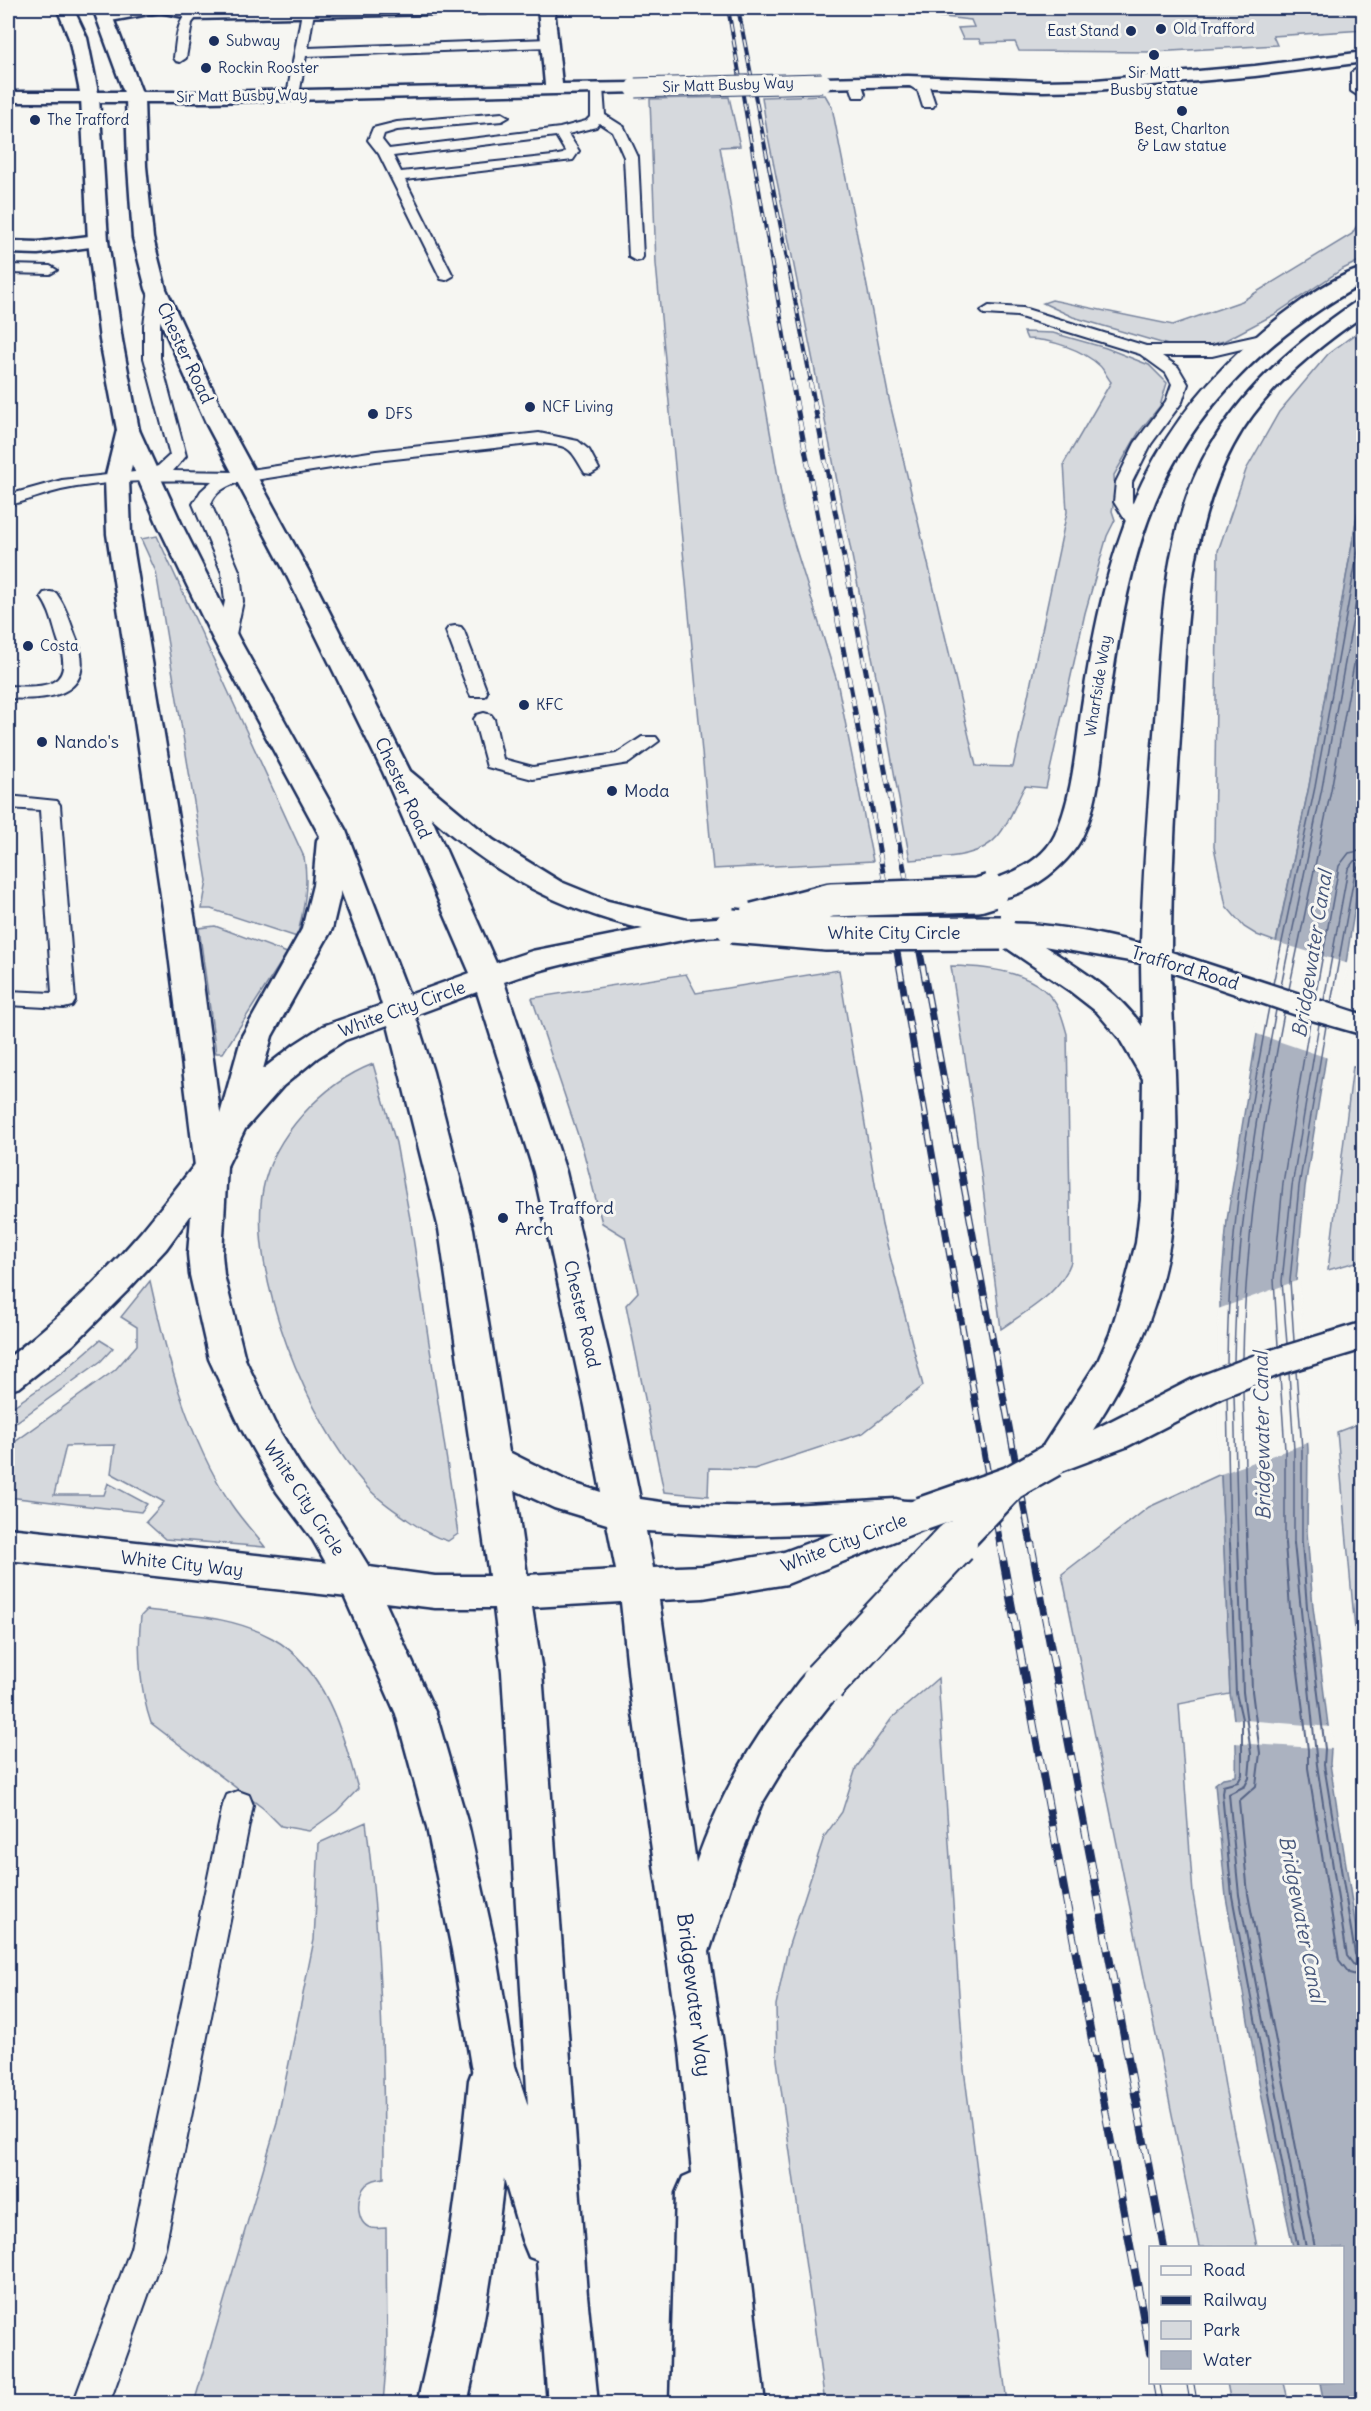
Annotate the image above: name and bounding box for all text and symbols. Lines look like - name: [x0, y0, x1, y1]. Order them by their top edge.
- place label: Old Trafford: [1173, 19, 1255, 38]
- place label: East Stand: [1047, 21, 1119, 40]
- marker: Old Trafford: [1154, 22, 1168, 36]
- marker: East Stand: [1124, 24, 1138, 38]
- place label: Subway: [226, 31, 280, 50]
- marker: Subway: [207, 34, 221, 48]
- marker: Sir Matt Busby statue: [1147, 48, 1161, 62]
- place label: Rockin Rooster: [218, 58, 319, 77]
- marker: Rockin Rooster: [199, 61, 213, 75]
- place label: Sir Matt Busby statue: [1110, 63, 1198, 99]
- street label: Sir Matt Busby Way: [662, 73, 794, 96]
- street label: Sir Matt Busby Way: [176, 85, 308, 106]
- marker: Best, Charlton & Law statue: [1175, 104, 1189, 118]
- place label: The Trafford: [47, 110, 130, 129]
- marker: The Trafford: [28, 113, 42, 127]
- place label: Best, Charlton & Law statue: [1134, 119, 1230, 155]
- street label: Chester Road: [152, 298, 219, 408]
- place label: NCF Living: [542, 397, 613, 416]
- marker: NCF Living: [523, 400, 537, 414]
- place label: DFS: [385, 404, 412, 423]
- marker: DFS: [366, 407, 380, 421]
- street label: Wharfside Way: [1080, 634, 1115, 738]
- place label: Costa: [40, 636, 79, 655]
- marker: Costa: [21, 639, 35, 653]
- place label: KFC: [536, 695, 564, 714]
- marker: KFC: [517, 698, 531, 712]
- place label: Nando's: [54, 730, 119, 753]
- street label: Chester Road: [370, 733, 437, 843]
- marker: Nando's: [35, 735, 49, 749]
- place label: Moda: [624, 779, 669, 802]
- marker: Moda: [605, 784, 619, 798]
- water label: Bridgewater Canal: [1286, 866, 1337, 1039]
- street label: White City Circle: [827, 921, 961, 944]
- street label: Trafford Road: [1128, 940, 1242, 995]
- street label: White City Circle: [335, 975, 468, 1042]
- place label: The Trafford Arch: [515, 1196, 614, 1240]
- marker: The Trafford Arch: [496, 1211, 510, 1225]
- street label: Chester Road: [559, 1258, 606, 1370]
- water label: Bridgewater Canal: [1247, 1349, 1275, 1521]
- street label: White City Circle: [259, 1436, 350, 1560]
- street label: White City Circle: [778, 1508, 910, 1577]
- street label: White City Way: [120, 1546, 245, 1581]
- water label: Bridgewater Canal: [1274, 1834, 1331, 2007]
- street label: Bridgewater Way: [671, 1911, 718, 2078]
- legend: [1149, 2246, 1344, 2384]
- text: Road: [1203, 2258, 1246, 2281]
- text: Railway: [1203, 2288, 1267, 2311]
- text: Park: [1203, 2318, 1240, 2341]
- text: Water: [1203, 2348, 1253, 2371]

